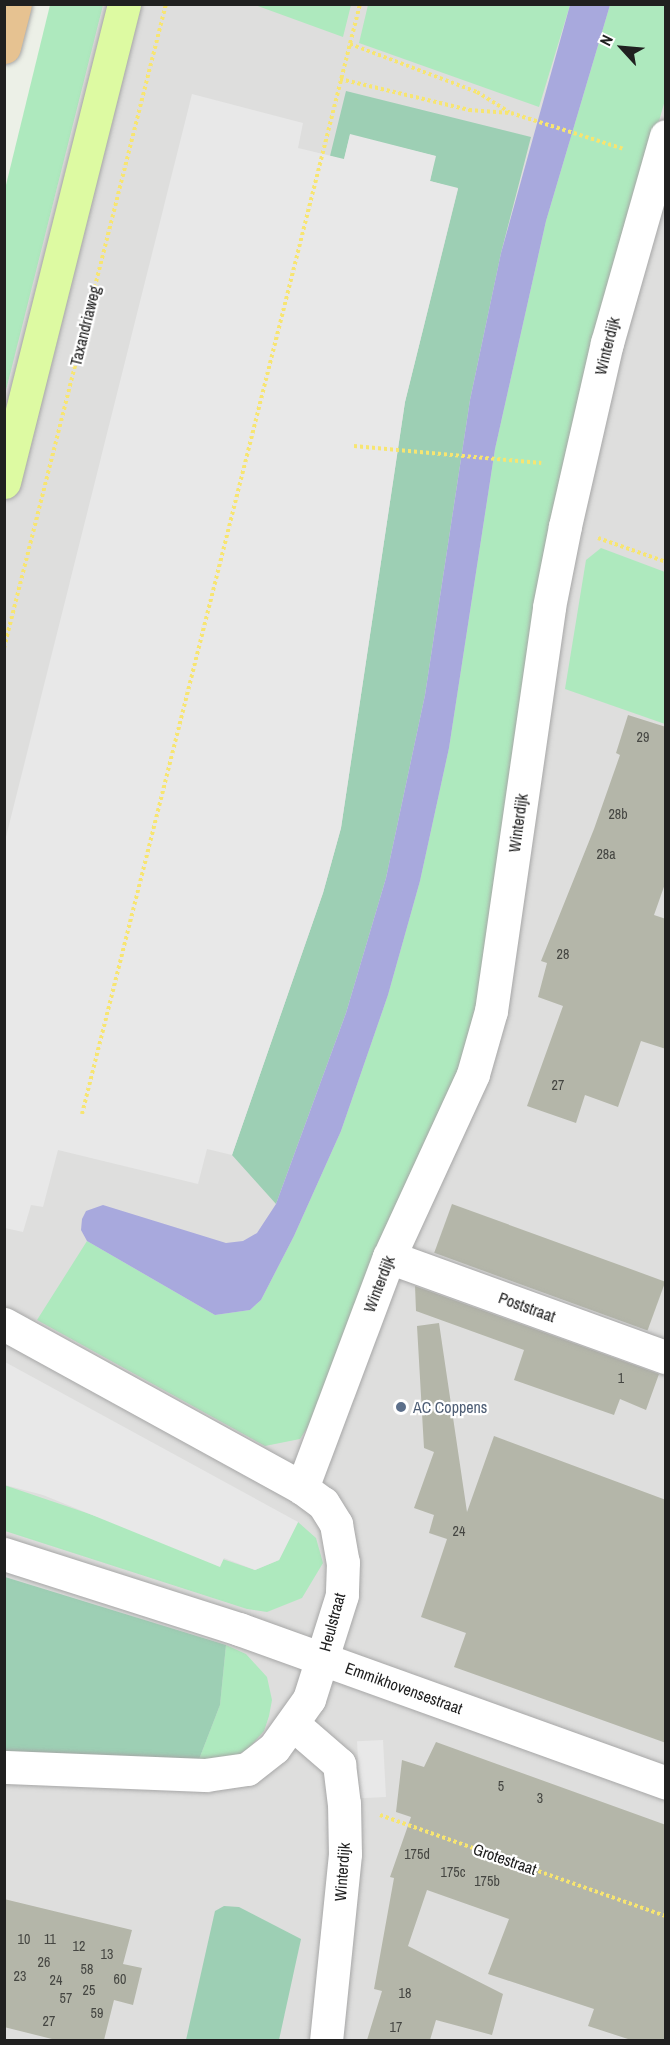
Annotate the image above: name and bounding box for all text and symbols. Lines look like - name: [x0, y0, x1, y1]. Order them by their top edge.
- north arrow: [592, 18, 652, 78]
- text: N: [594, 31, 618, 49]
- street label: Taxandriaweg: [66, 284, 104, 368]
- street label: Winterdijk: [591, 315, 623, 377]
- house number: 29: [637, 729, 649, 745]
- street label: Winterdijk: [504, 792, 532, 854]
- house number: 28b: [608, 806, 628, 822]
- house number: 28a: [596, 846, 616, 862]
- house number: 28: [557, 946, 569, 962]
- house number: 27: [552, 1077, 564, 1093]
- street label: Winterdijk: [359, 1253, 399, 1315]
- street label: Poststraat: [496, 1288, 558, 1326]
- house number: 1: [618, 1370, 624, 1386]
- place label: AC Coppens: [413, 1397, 487, 1417]
- marker: AC Coppens: [394, 1400, 408, 1414]
- house number: 24: [453, 1523, 465, 1539]
- street label: Heulstraat: [315, 1591, 349, 1653]
- street label: Emmikhovensestraat: [343, 1658, 465, 1718]
- house number: 5: [498, 1778, 504, 1794]
- house number: 3: [537, 1790, 543, 1806]
- street label: Grotestraat: [471, 1839, 539, 1879]
- street label: Winterdijk: [330, 1842, 354, 1902]
- house number: 175d: [404, 1846, 430, 1862]
- house number: 175c: [441, 1864, 465, 1880]
- house number: 175b: [474, 1873, 500, 1889]
- house number: 10: [18, 1931, 30, 1947]
- house number: 11: [44, 1931, 56, 1947]
- house number: 12: [73, 1938, 85, 1954]
- house number: 13: [101, 1946, 113, 1962]
- house number: 26: [38, 1954, 50, 1970]
- house number: 58: [81, 1961, 93, 1977]
- house number: 23: [14, 1968, 26, 1984]
- house number: 60: [114, 1971, 126, 1987]
- house number: 24: [50, 1972, 62, 1988]
- house number: 25: [83, 1982, 95, 1998]
- house number: 18: [399, 1985, 411, 2001]
- house number: 57: [60, 1990, 72, 2006]
- house number: 59: [91, 2005, 103, 2021]
- house number: 27: [43, 2013, 55, 2029]
- house number: 17: [390, 2019, 402, 2035]

